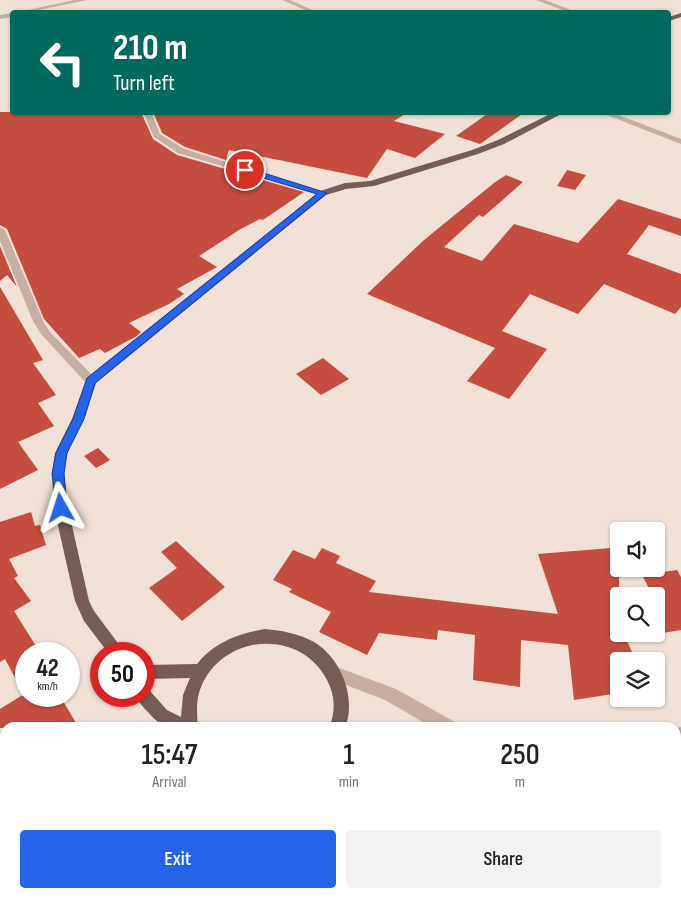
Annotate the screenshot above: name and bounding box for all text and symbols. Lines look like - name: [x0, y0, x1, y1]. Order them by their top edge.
- text: 210 m: [113, 27, 187, 70]
- icon: left: [30, 30, 95, 95]
- text: Turn left: [113, 70, 175, 97]
- pin: [224, 149, 266, 191]
- icon: arrive: [231, 156, 259, 184]
- position arrow: [34, 481, 86, 533]
- map controls: [610, 522, 665, 707]
- button: sound: [610, 522, 665, 577]
- button: search: [610, 587, 665, 642]
- speed limit sign: 50: [90, 642, 155, 707]
- button: layers: [610, 652, 665, 707]
- text: 42: [36, 653, 59, 684]
- text: km/h: [37, 679, 58, 694]
- text: 15:47: [141, 737, 197, 773]
- text: 1: [343, 737, 354, 773]
- text: 250: [500, 737, 540, 773]
- text: Arrival: [152, 773, 187, 792]
- text: min: [339, 773, 359, 792]
- text: m: [515, 773, 525, 792]
- button: Exit: [20, 830, 336, 888]
- button: Share: [346, 830, 661, 888]

